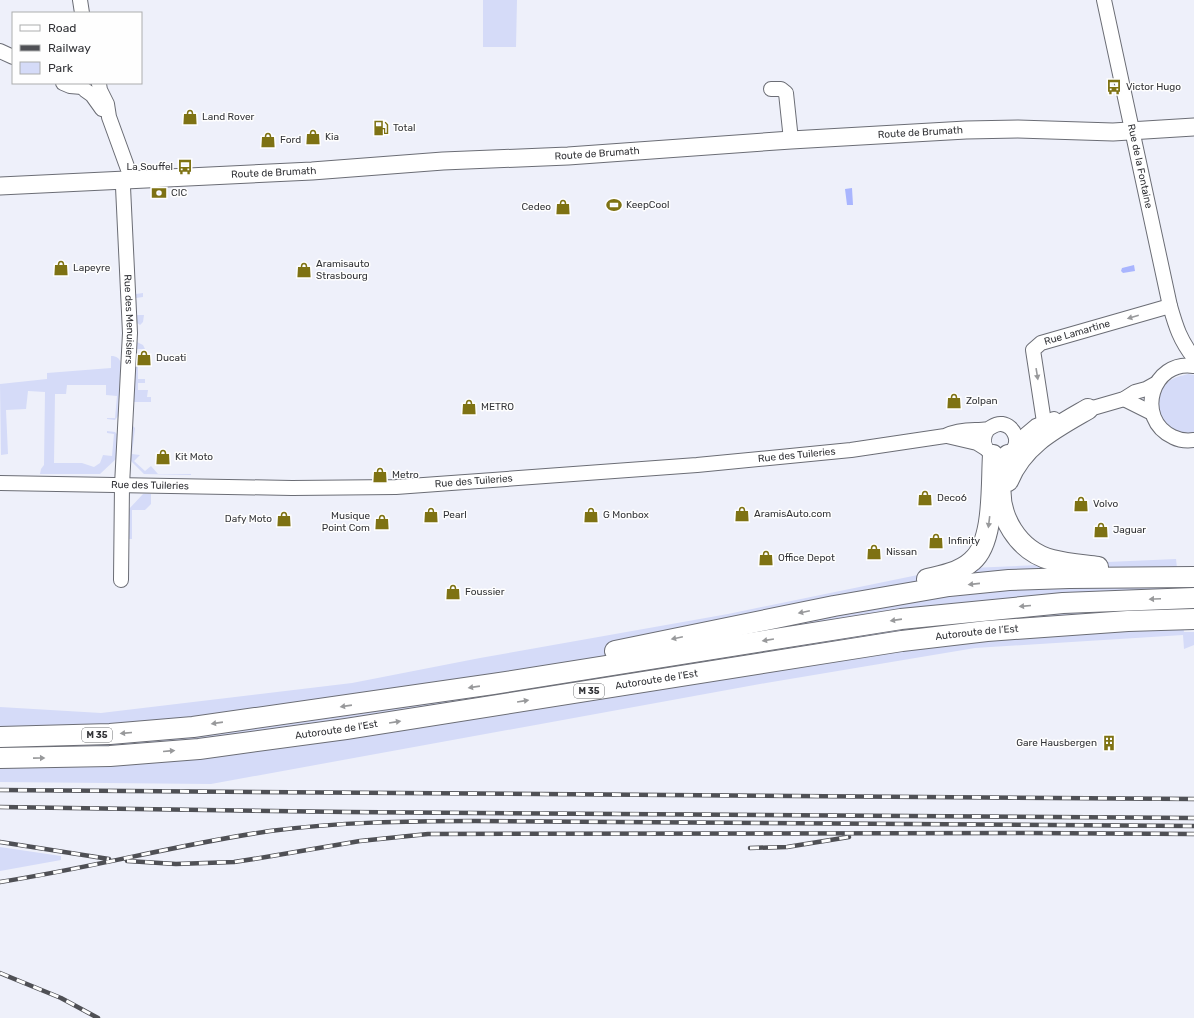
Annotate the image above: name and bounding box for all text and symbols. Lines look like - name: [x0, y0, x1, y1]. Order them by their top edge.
- legend: [12, 12, 142, 84]
- text: Road: [48, 21, 76, 35]
- text: Railway: [48, 41, 91, 55]
- text: Park: [48, 61, 74, 75]
- bus stop icon: Victor Hugo: [1105, 78, 1123, 96]
- place label: Victor Hugo: [1126, 81, 1181, 93]
- shop icon: Land Rover: [181, 108, 199, 126]
- place label: Land Rover: [202, 111, 255, 123]
- fuel station icon: Total: [372, 119, 390, 137]
- place label: Total: [393, 122, 415, 134]
- street label: Rue de la Fontaine: [1125, 123, 1155, 210]
- street label: Route de Brumath: [877, 124, 963, 141]
- shop icon: Kia: [304, 128, 322, 146]
- shop icon: Ford: [259, 131, 277, 149]
- place label: Kia: [325, 131, 339, 143]
- place label: Ford: [280, 134, 301, 146]
- street label: Route de Brumath: [554, 145, 640, 163]
- bus stop icon: La Souffel: [176, 158, 194, 176]
- place label: La Souffel: [127, 161, 173, 173]
- street label: Route de Brumath: [231, 165, 317, 181]
- bank icon: CIC: [150, 184, 168, 202]
- place label: CIC: [171, 187, 187, 199]
- sports icon: KeepCool: [605, 196, 623, 214]
- shop icon: Cedeo: [554, 198, 572, 216]
- place label: KeepCool: [626, 199, 669, 211]
- place label: Cedeo: [521, 201, 551, 213]
- place label: Aramisauto Strasbourg: [316, 258, 370, 282]
- shop icon: Lapeyre: [52, 259, 70, 277]
- shop icon: Aramisauto Strasbourg: [295, 261, 313, 279]
- place label: Lapeyre: [73, 262, 111, 274]
- street label: Rue des Menuisiers: [121, 274, 136, 364]
- one-way arrow: [1126, 314, 1138, 320]
- street label: Rue Lamartine: [1043, 317, 1112, 348]
- shop icon: Ducati: [135, 349, 153, 367]
- place label: Ducati: [156, 352, 186, 364]
- one-way arrow: [1034, 368, 1040, 380]
- shop icon: Zolpan: [945, 392, 963, 410]
- place label: Zolpan: [966, 395, 998, 407]
- shop icon: METRO: [460, 398, 478, 416]
- place label: METRO: [481, 401, 514, 413]
- street label: Rue des Tuileries: [757, 446, 836, 465]
- shop icon: Kit Moto: [154, 448, 172, 466]
- place label: Kit Moto: [175, 451, 213, 463]
- shop icon: Metro: [371, 466, 389, 484]
- place label: Metro: [392, 469, 419, 481]
- street label: Rue des Tuileries: [434, 472, 513, 490]
- street label: Rue des Tuileries: [111, 479, 189, 492]
- shop icon: Deco6: [916, 489, 934, 507]
- place label: Deco6: [937, 492, 967, 504]
- shop icon: Volvo: [1072, 495, 1090, 513]
- place label: Volvo: [1093, 498, 1119, 510]
- shop icon: AramisAuto.com: [733, 505, 751, 523]
- shop icon: Pearl: [422, 506, 440, 524]
- shop icon: G Monbox: [582, 506, 600, 524]
- place label: AramisAuto.com: [754, 508, 831, 520]
- place label: Pearl: [443, 509, 467, 521]
- place label: G Monbox: [603, 509, 650, 521]
- shop icon: Dafy Moto: [275, 510, 293, 528]
- place label: Musique Point Com: [322, 510, 370, 534]
- place label: Dafy Moto: [225, 513, 272, 525]
- shop icon: Musique Point Com: [373, 513, 391, 531]
- one-way arrow: [986, 516, 992, 528]
- shop icon: Jaguar: [1092, 521, 1110, 539]
- place label: Jaguar: [1113, 524, 1146, 536]
- shop icon: Infinity: [927, 532, 945, 550]
- place label: Infinity: [948, 535, 981, 547]
- shop icon: Nissan: [865, 543, 883, 561]
- place label: Nissan: [886, 546, 917, 558]
- shop icon: Office Depot: [757, 549, 775, 567]
- place label: Office Depot: [778, 552, 835, 564]
- one-way arrow: [968, 580, 980, 587]
- shop icon: Foussier: [444, 583, 462, 601]
- place label: Foussier: [465, 586, 505, 598]
- one-way arrow: [1149, 595, 1161, 602]
- one-way arrow: [1019, 603, 1031, 610]
- one-way arrow: [798, 609, 810, 615]
- one-way arrow: [890, 617, 902, 623]
- street label: Autoroute de l’Est: [935, 623, 1019, 643]
- one-way arrow: [671, 635, 683, 641]
- one-way arrow: [761, 637, 774, 643]
- street label: Autoroute de l’Est: [614, 667, 699, 692]
- one-way arrow: [468, 684, 480, 690]
- road number: M 35: [574, 684, 604, 698]
- one-way arrow: [517, 698, 529, 704]
- one-way arrow: [339, 703, 352, 709]
- street label: Autoroute de l’Est: [294, 718, 379, 742]
- one-way arrow: [389, 719, 401, 725]
- one-way arrow: [211, 720, 223, 726]
- road number: M 35: [82, 728, 112, 742]
- one-way arrow: [120, 729, 132, 736]
- building icon: Gare Hausbergen: [1100, 734, 1118, 752]
- place label: Gare Hausbergen: [1016, 737, 1097, 749]
- one-way arrow: [163, 748, 175, 755]
- one-way arrow: [33, 755, 46, 761]

